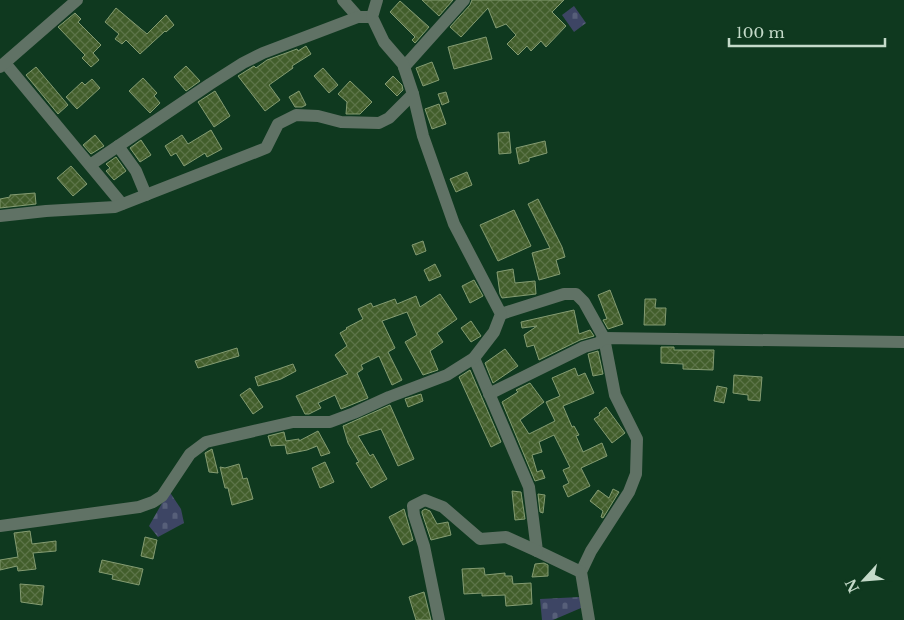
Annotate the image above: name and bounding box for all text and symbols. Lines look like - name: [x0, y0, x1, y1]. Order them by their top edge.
- scale bar: [729, 15, 885, 47]
- text: 100 m: [736, 23, 785, 42]
- north arrow: [839, 555, 889, 605]
- text: N: [841, 576, 863, 596]

